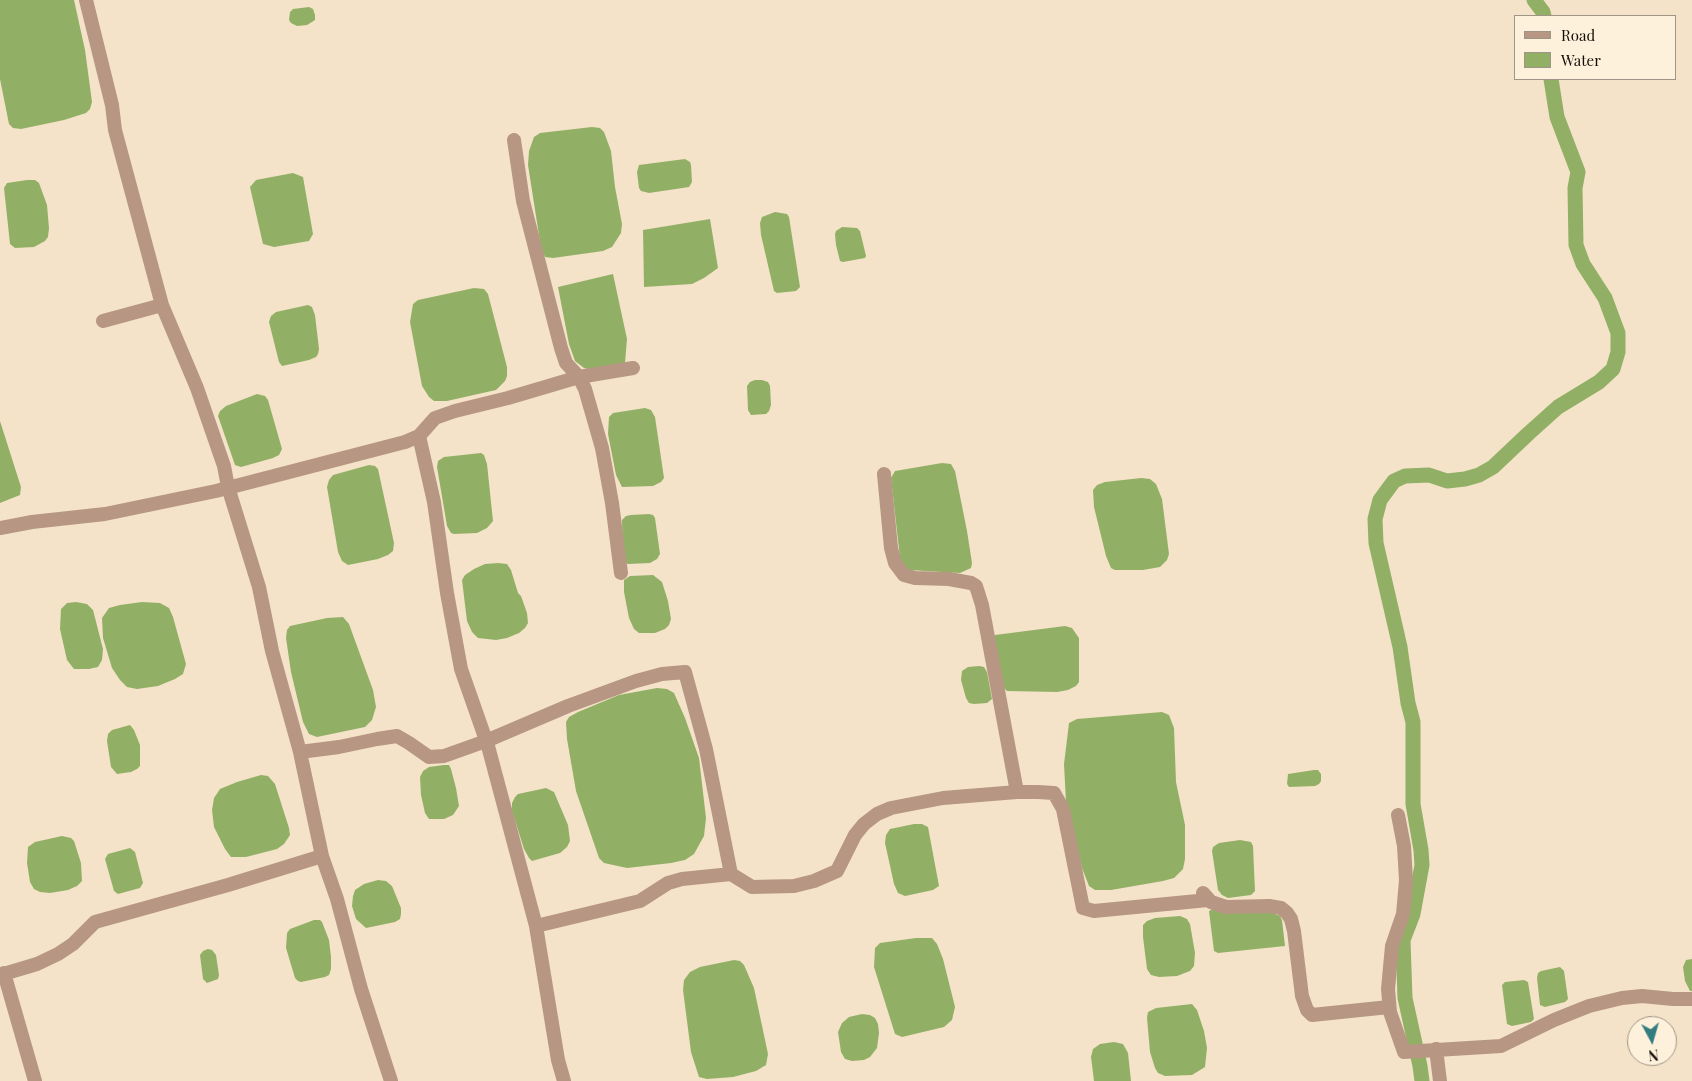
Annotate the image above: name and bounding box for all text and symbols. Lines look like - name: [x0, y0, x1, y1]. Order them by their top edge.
- legend: [1514, 15, 1677, 80]
- text: Road: [1561, 25, 1595, 45]
- text: Water: [1561, 50, 1601, 70]
- north arrow: [1627, 1016, 1677, 1066]
- text: N: [1648, 1045, 1660, 1065]

